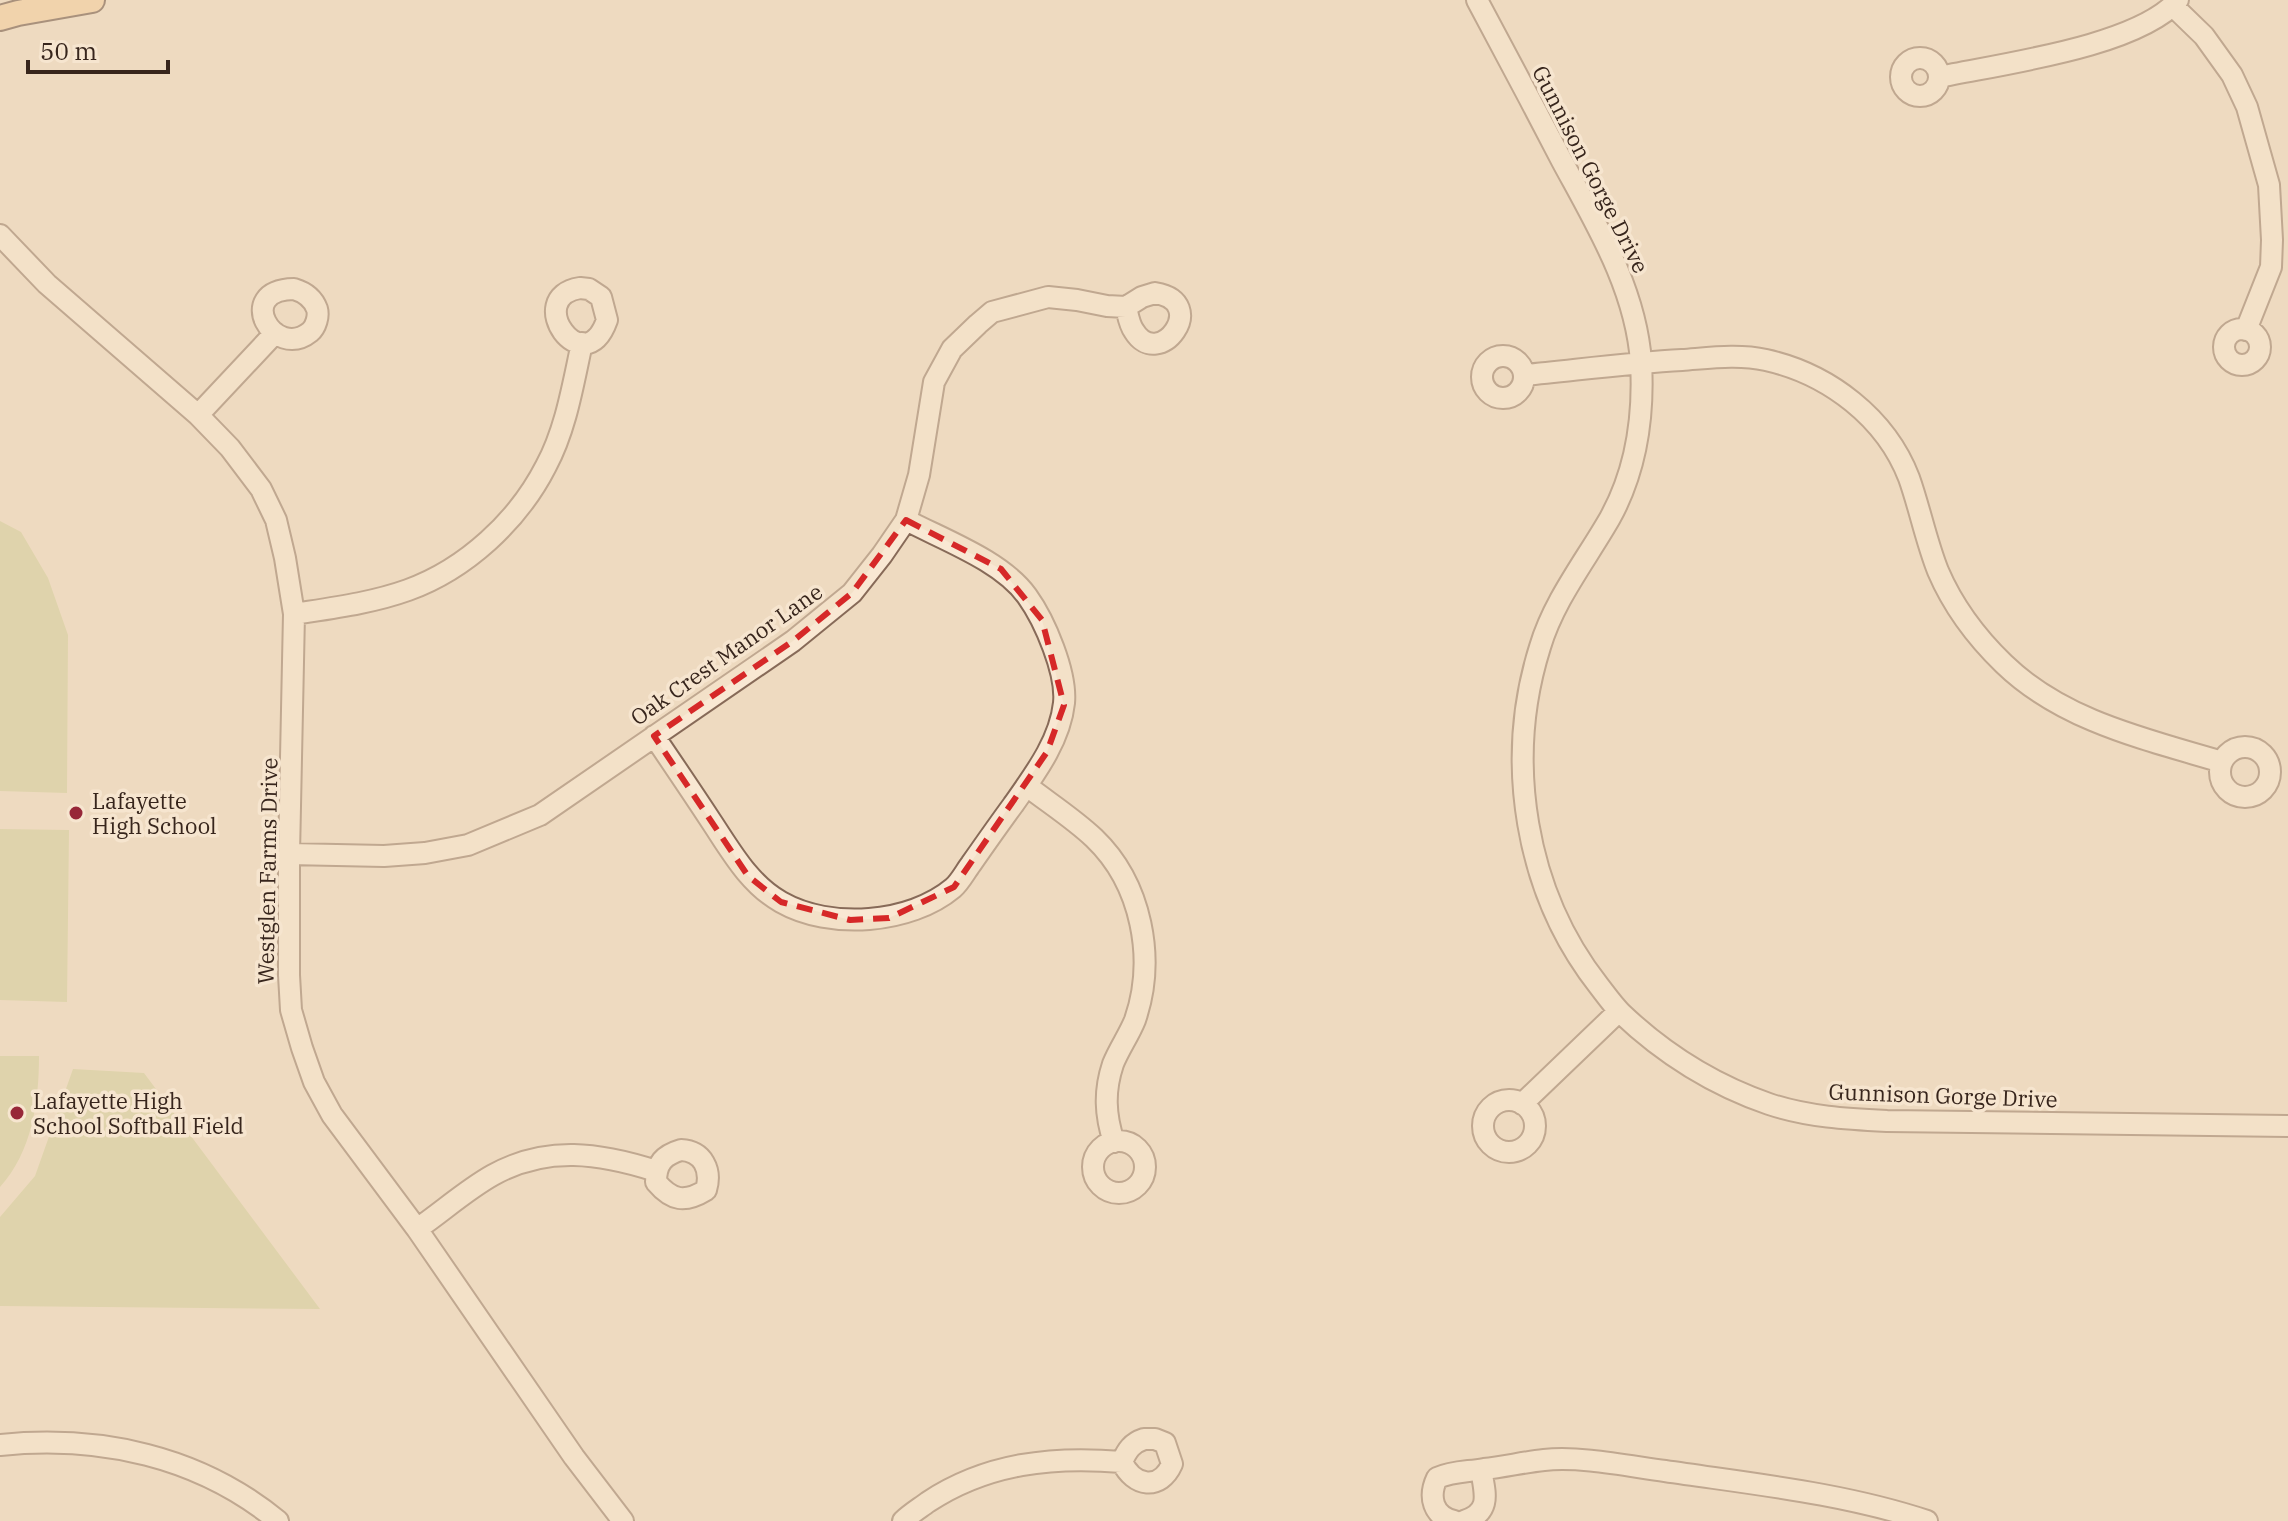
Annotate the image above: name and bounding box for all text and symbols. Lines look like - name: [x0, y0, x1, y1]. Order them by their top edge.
- scale bar: [28, 24, 168, 74]
- text: 50 m: [40, 35, 97, 67]
- street label: Gunnison Gorge Drive: [1526, 60, 1656, 278]
- street label: Oak Crest Manor Lane: [624, 577, 828, 731]
- street label: Westglen Farms Drive: [251, 757, 283, 985]
- place label: Lafayette High School: [92, 786, 217, 840]
- marker: Lafayette High School: [67, 804, 85, 822]
- street label: Gunnison Gorge Drive: [1828, 1077, 2058, 1113]
- place label: Lafayette High School Softball Field: [33, 1086, 244, 1140]
- marker: Lafayette High School Softball Field: [8, 1104, 26, 1122]

